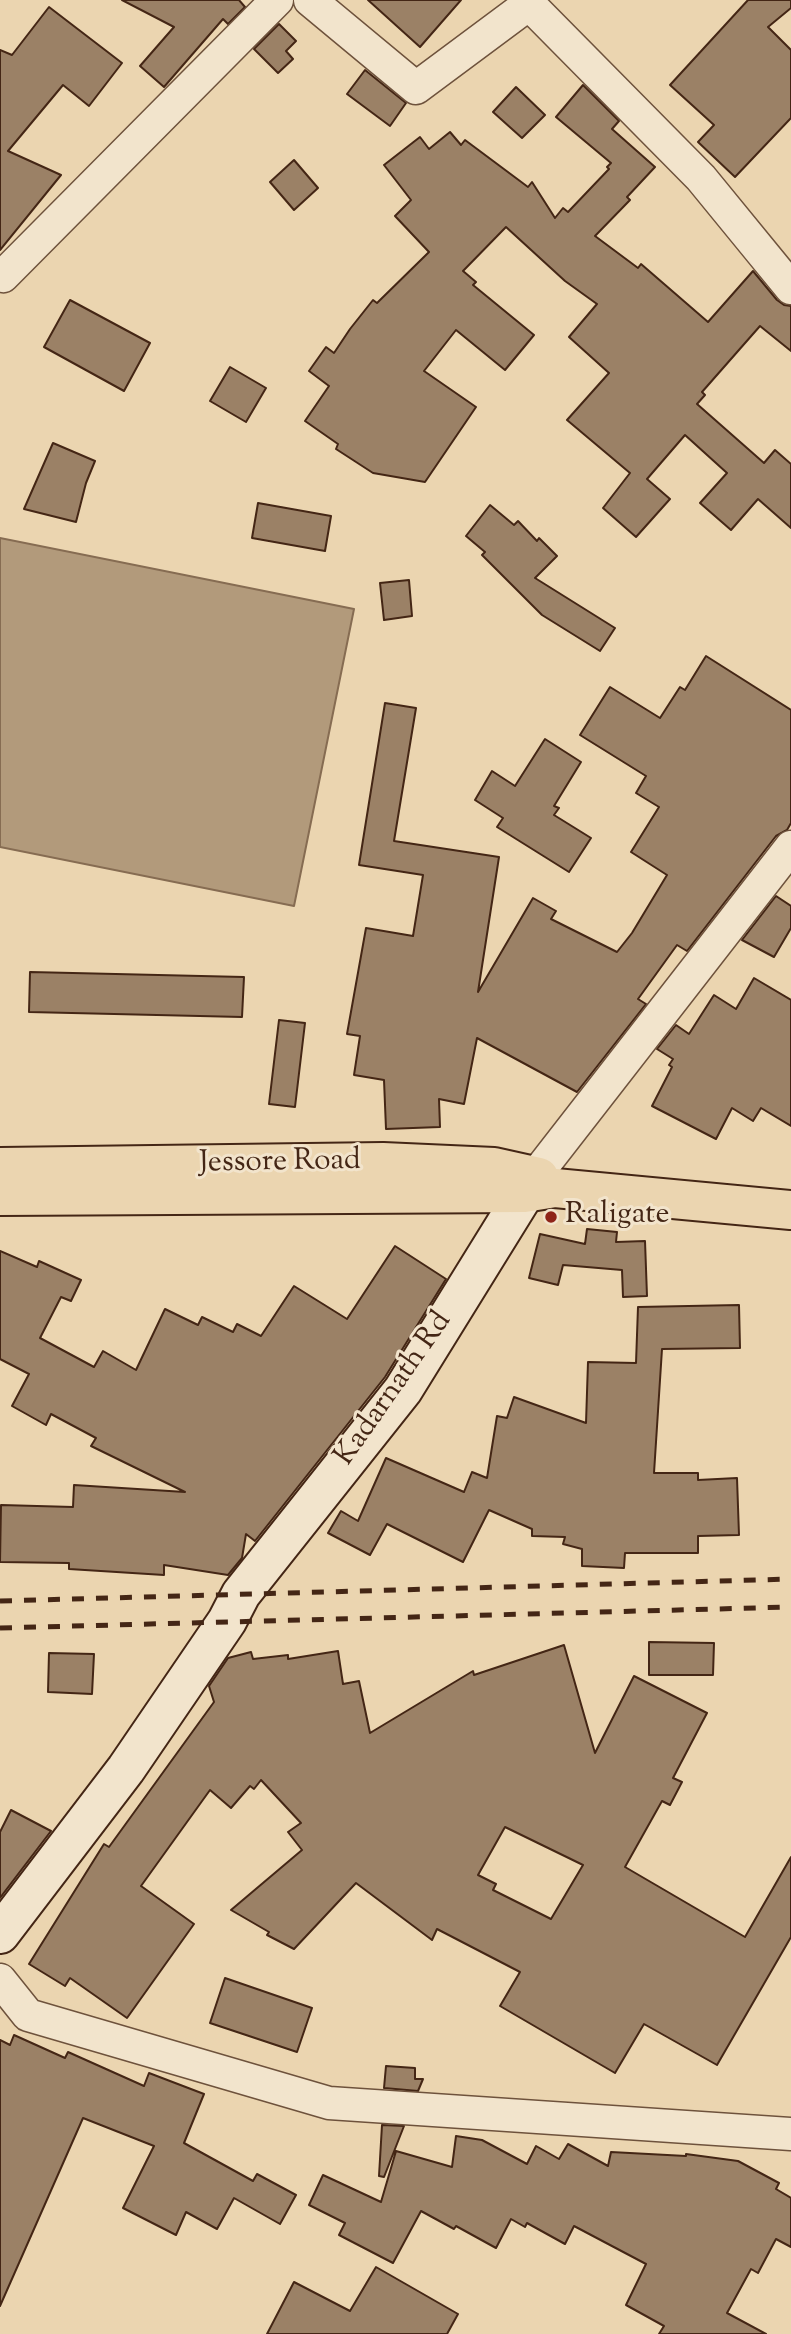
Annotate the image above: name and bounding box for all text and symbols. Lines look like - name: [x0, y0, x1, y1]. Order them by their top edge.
- street label: Jessore Road: [199, 1145, 361, 1183]
- place label: Raligate: [565, 1199, 670, 1235]
- marker: Raligate: [543, 1209, 559, 1225]
- street label: Kadarnath Rd: [329, 1306, 461, 1474]

